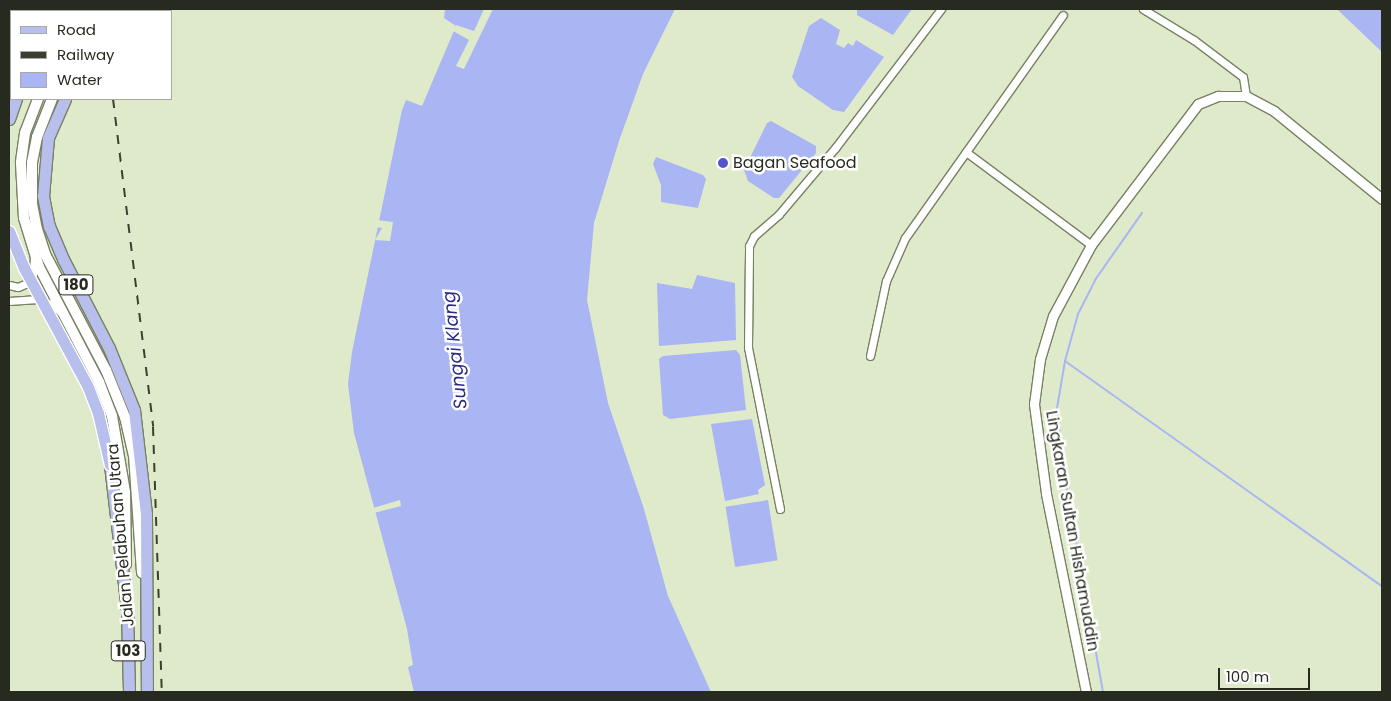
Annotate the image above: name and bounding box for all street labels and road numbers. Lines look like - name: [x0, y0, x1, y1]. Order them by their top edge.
- road number: 180: [57, 272, 95, 298]
- street label: Lingkaran Sultan Hishamuddin: [1041, 409, 1103, 653]
- street label: Jalan Pelabuhan Utara: [103, 443, 139, 627]
- road number: 103: [110, 638, 146, 664]

